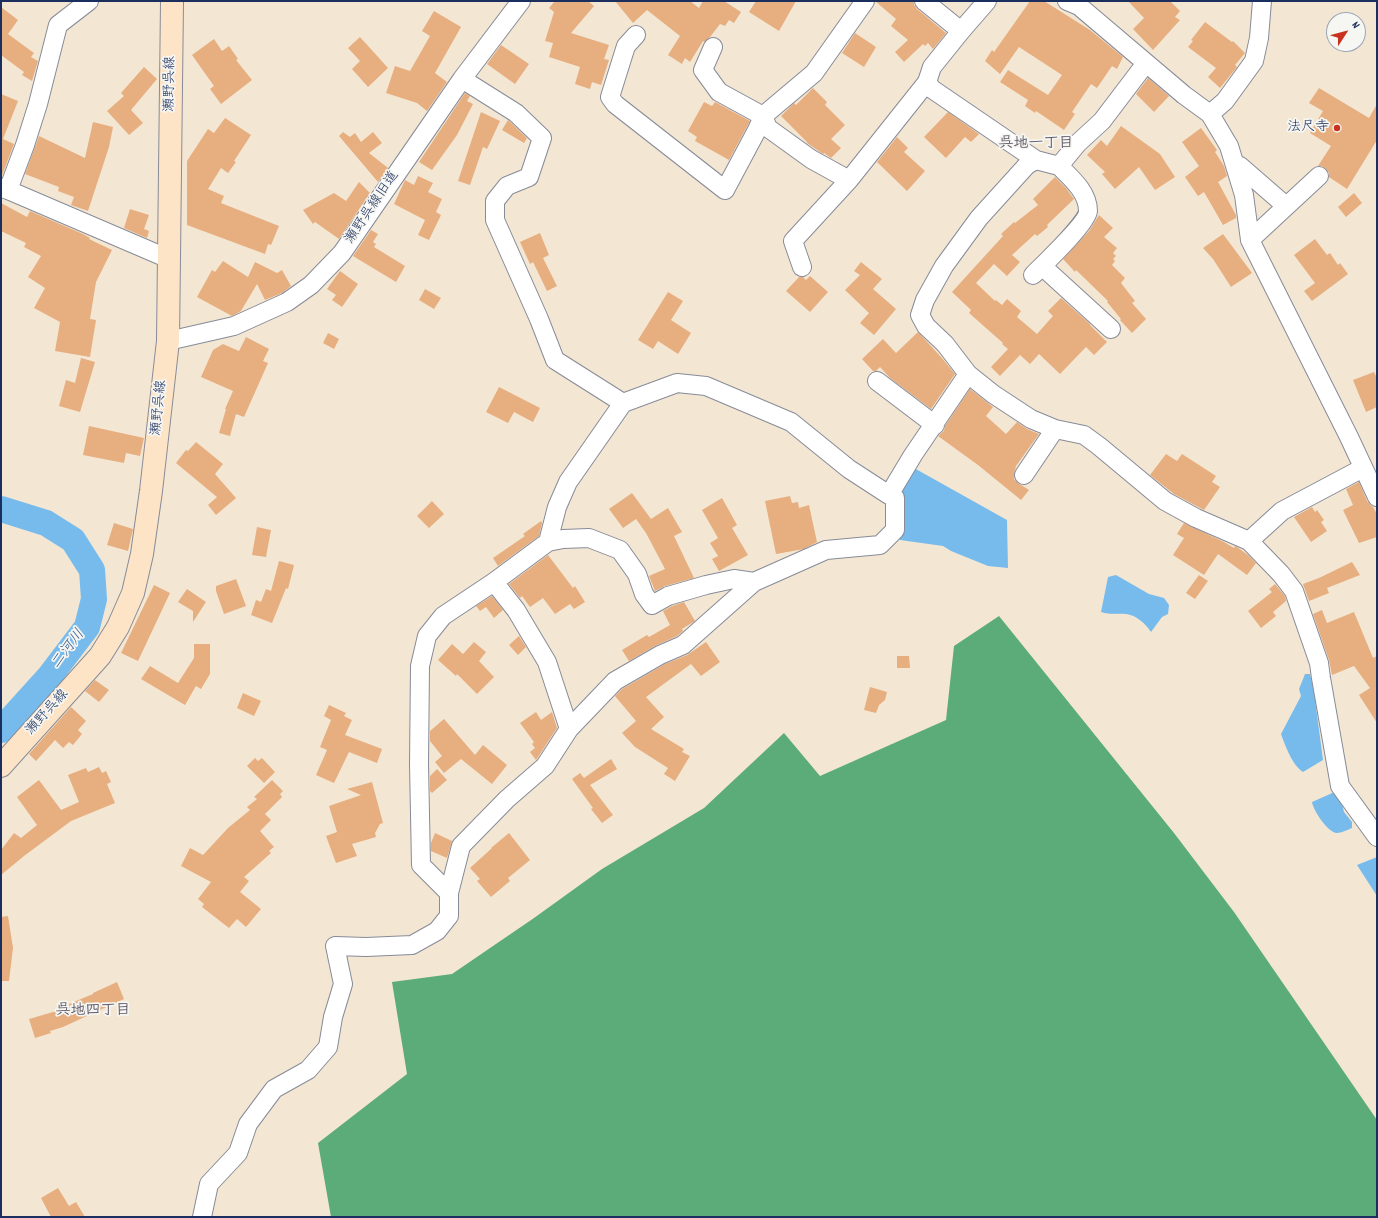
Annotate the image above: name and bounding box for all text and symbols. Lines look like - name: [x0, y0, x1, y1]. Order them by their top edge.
- north arrow: [1326, 12, 1366, 52]
- text: N: [1347, 19, 1363, 32]
- street label: 瀬野呉線: [162, 56, 180, 112]
- place label: 法尺寺: [1287, 120, 1329, 136]
- marker: 法尺寺: [1332, 123, 1342, 133]
- district label: 呉地一丁目: [999, 136, 1073, 154]
- street label: 瀬野呉線旧道: [343, 168, 403, 248]
- street label: 瀬野呉線: [149, 379, 171, 437]
- water label: 二河川: [48, 627, 90, 673]
- street label: 瀬野呉線: [23, 687, 73, 739]
- district label: 呉地四丁目: [56, 1003, 130, 1021]

